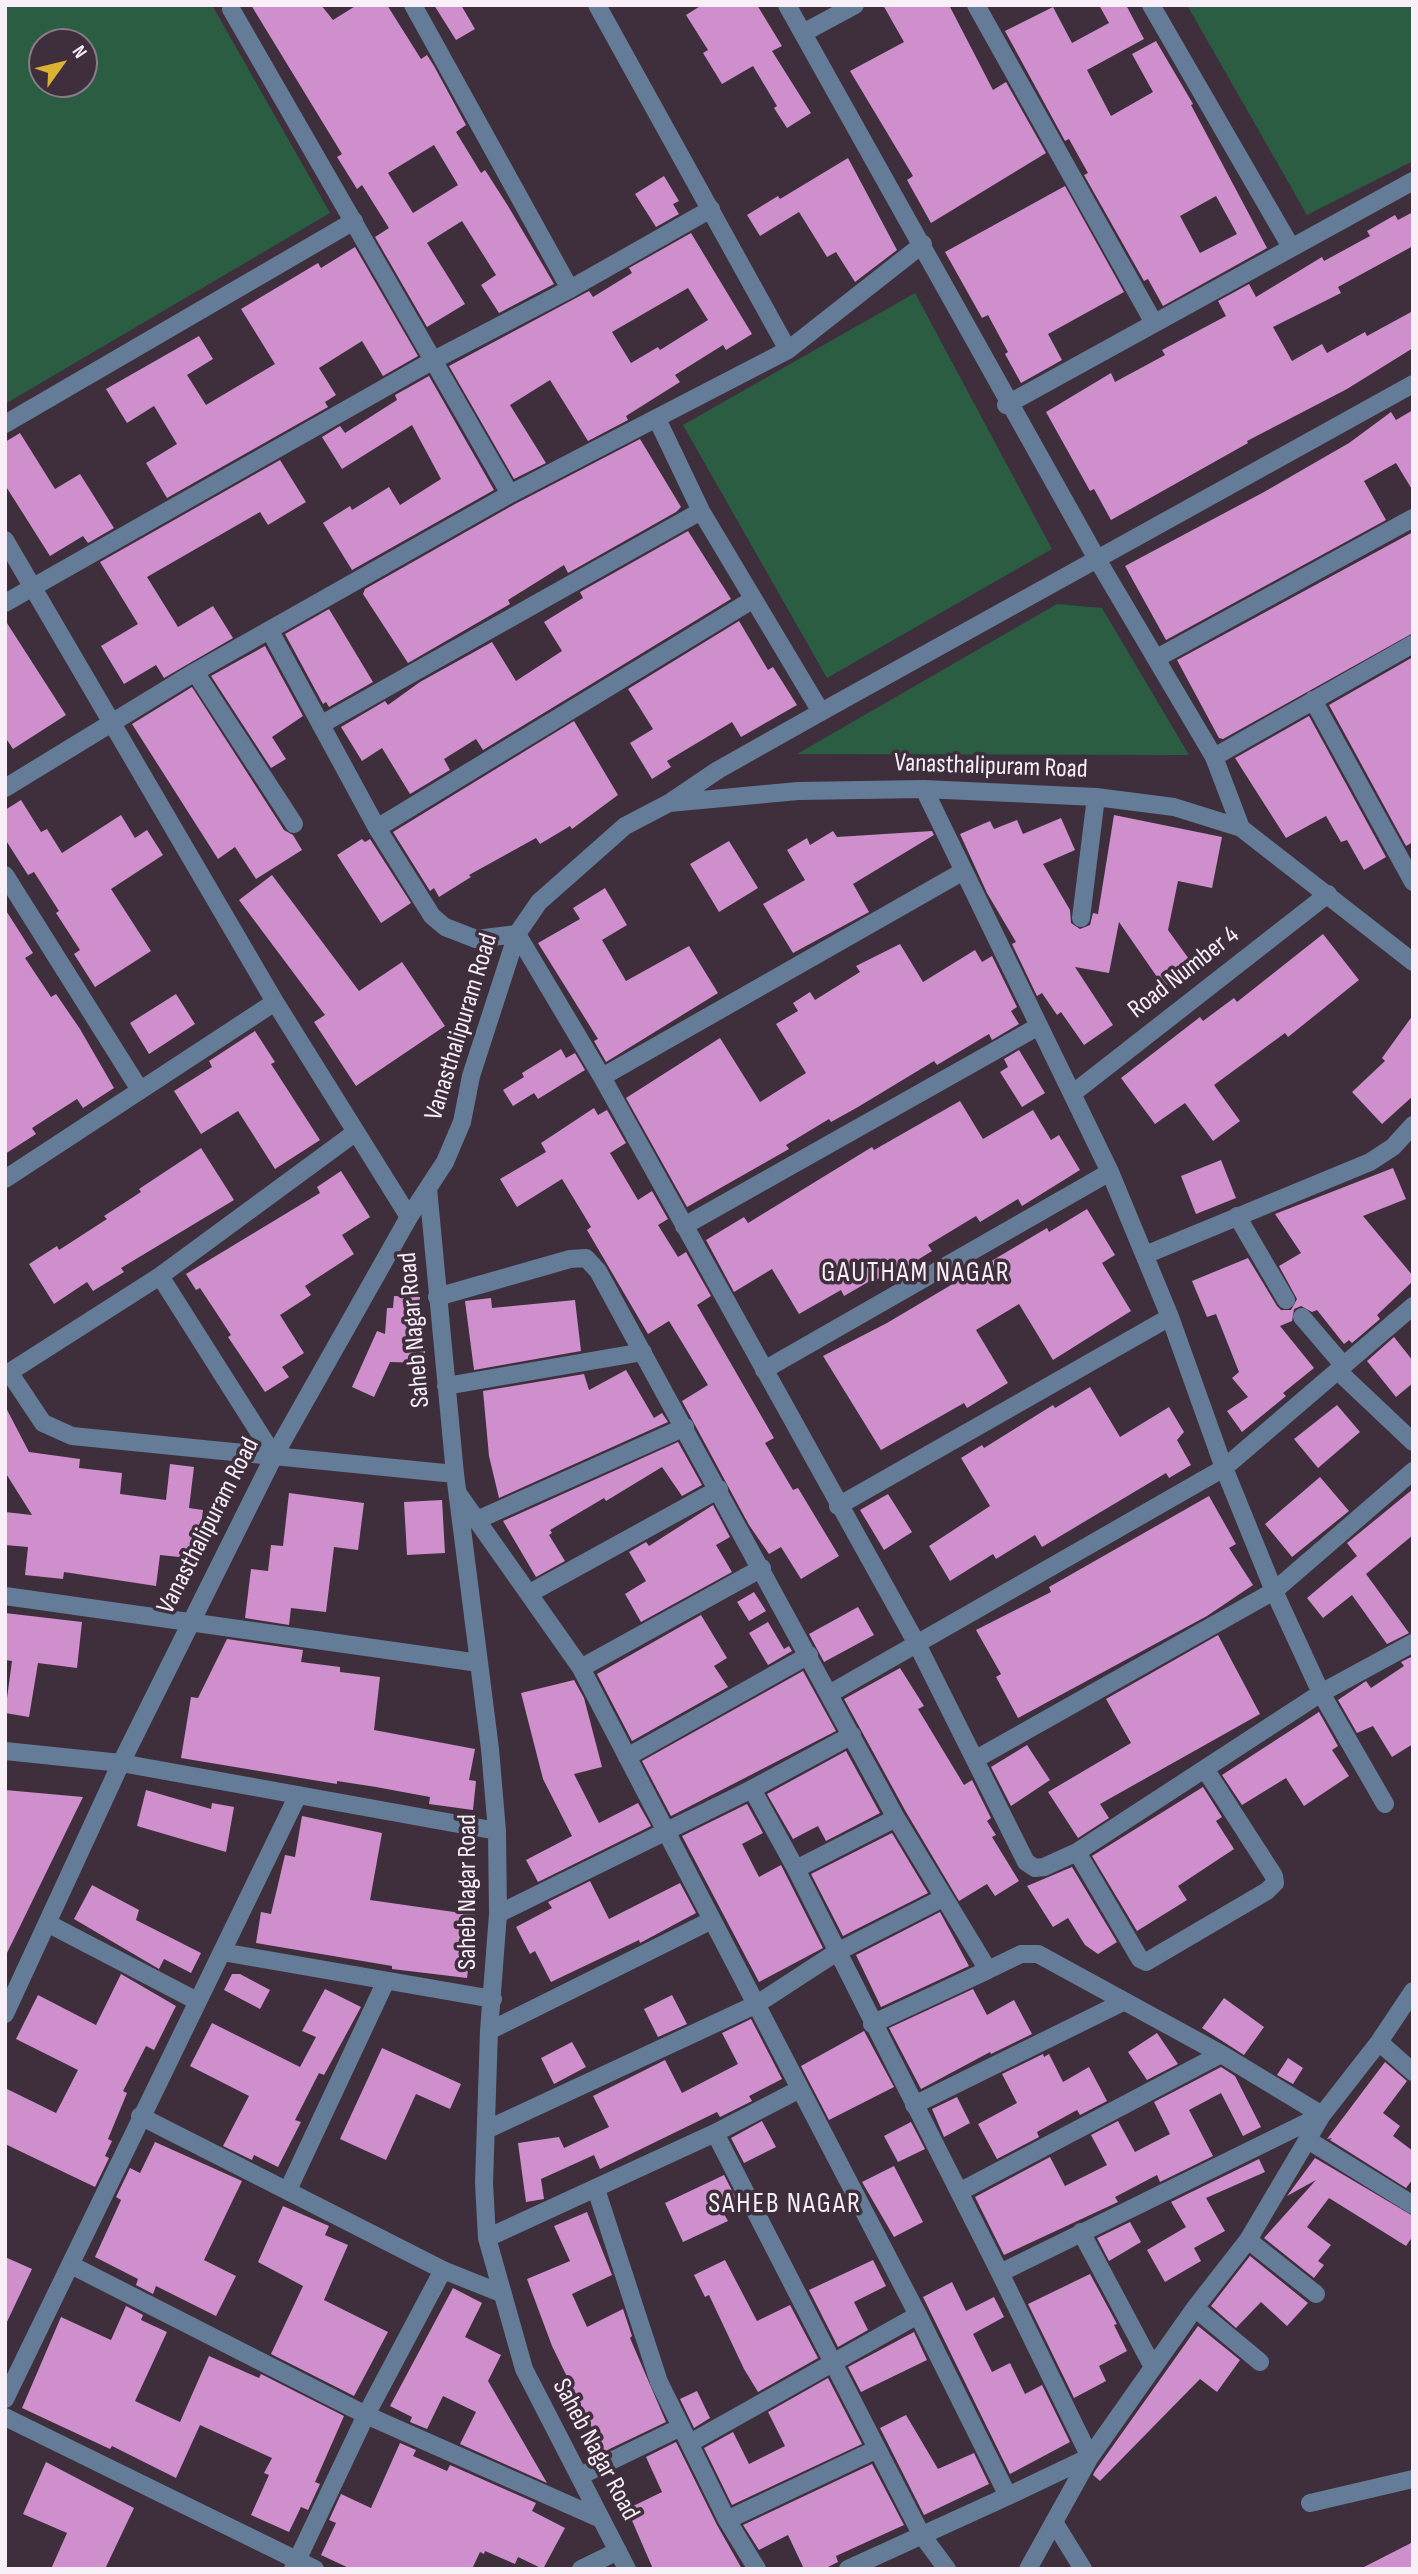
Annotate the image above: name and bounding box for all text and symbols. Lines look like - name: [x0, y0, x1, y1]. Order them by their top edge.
- north arrow: [28, 28, 98, 98]
- text: N: [67, 41, 92, 63]
- street label: Vanasthalipuram Road: [894, 748, 1088, 786]
- street label: Road Number 4: [1122, 920, 1246, 1026]
- street label: Vanasthalipuram Road: [419, 930, 505, 1124]
- street label: Saheb Nagar Road: [393, 1251, 437, 1409]
- district label: GAUTHAM NAGAR: [823, 1257, 1009, 1291]
- street label: Vanasthalipuram Road: [151, 1433, 267, 1619]
- street label: Saheb Nagar Road: [452, 1814, 484, 1970]
- district label: SAHEB NAGAR: [710, 2188, 860, 2222]
- street label: Saheb Nagar Road: [545, 2374, 645, 2526]

